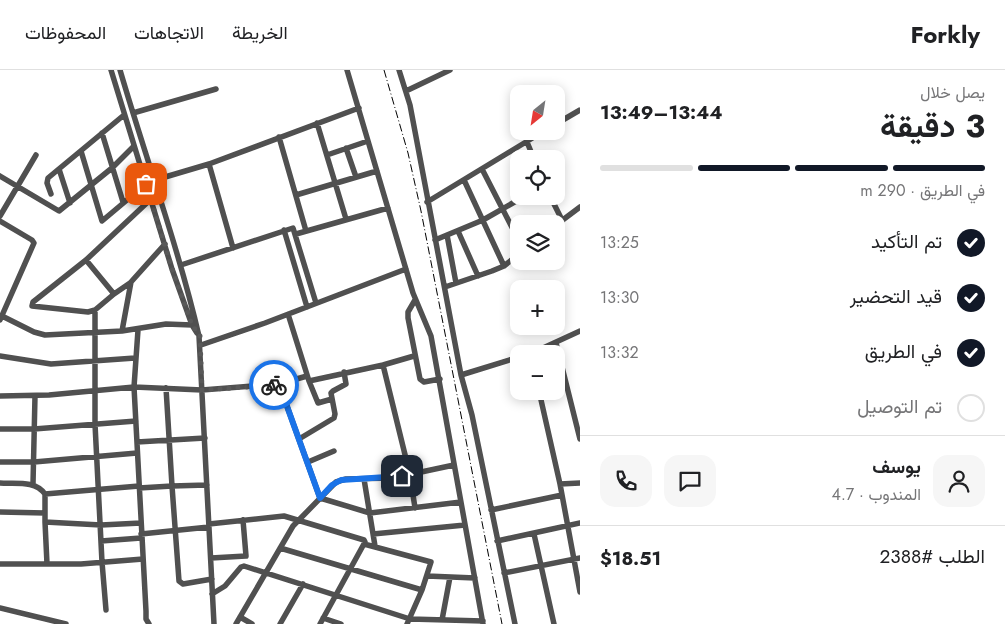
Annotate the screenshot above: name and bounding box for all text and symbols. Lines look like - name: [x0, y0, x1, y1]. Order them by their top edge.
- text: Forkly: [911, 17, 980, 52]
- text: المحفوظات: [25, 20, 106, 46]
- text: الاتجاهات: [134, 20, 204, 46]
- text: الخريطة: [232, 20, 288, 46]
- text: يصل خلال: [920, 81, 985, 104]
- north arrow: [510, 85, 565, 140]
- map controls: [510, 85, 565, 400]
- text: 13:44–13:49: [600, 99, 723, 126]
- text: 3 دقيقة: [880, 103, 985, 149]
- button: locate: [510, 150, 565, 205]
- pin: [125, 163, 167, 205]
- icon: bag: [132, 170, 160, 198]
- text: في الطريق · 290 m: [860, 179, 985, 202]
- button: layers: [510, 215, 565, 270]
- text: تم التأكيد: [871, 228, 942, 255]
- icon: check: [957, 229, 985, 257]
- text: 13:25: [600, 231, 639, 254]
- button: +: [510, 280, 565, 335]
- text: قيد التحضير: [850, 283, 942, 310]
- icon: check: [957, 284, 985, 312]
- text: 13:30: [600, 286, 639, 309]
- text: في الطريق: [865, 338, 942, 365]
- icon: check: [957, 339, 985, 367]
- text: 13:32: [600, 341, 639, 364]
- button: −: [510, 345, 565, 400]
- courier: [249, 360, 299, 410]
- icon: bike: [260, 371, 288, 399]
- text: تم التوصيل: [857, 393, 942, 420]
- text: يوسف: [872, 453, 921, 480]
- pin: [381, 455, 423, 497]
- button: phone: [600, 455, 652, 507]
- button: chat: [664, 455, 716, 507]
- button: person: [933, 455, 985, 507]
- icon: home: [388, 462, 416, 490]
- text: المندوب · 4.7: [832, 483, 921, 506]
- text: الطلب #2388: [879, 543, 985, 570]
- text: $18.51: [600, 545, 661, 572]

